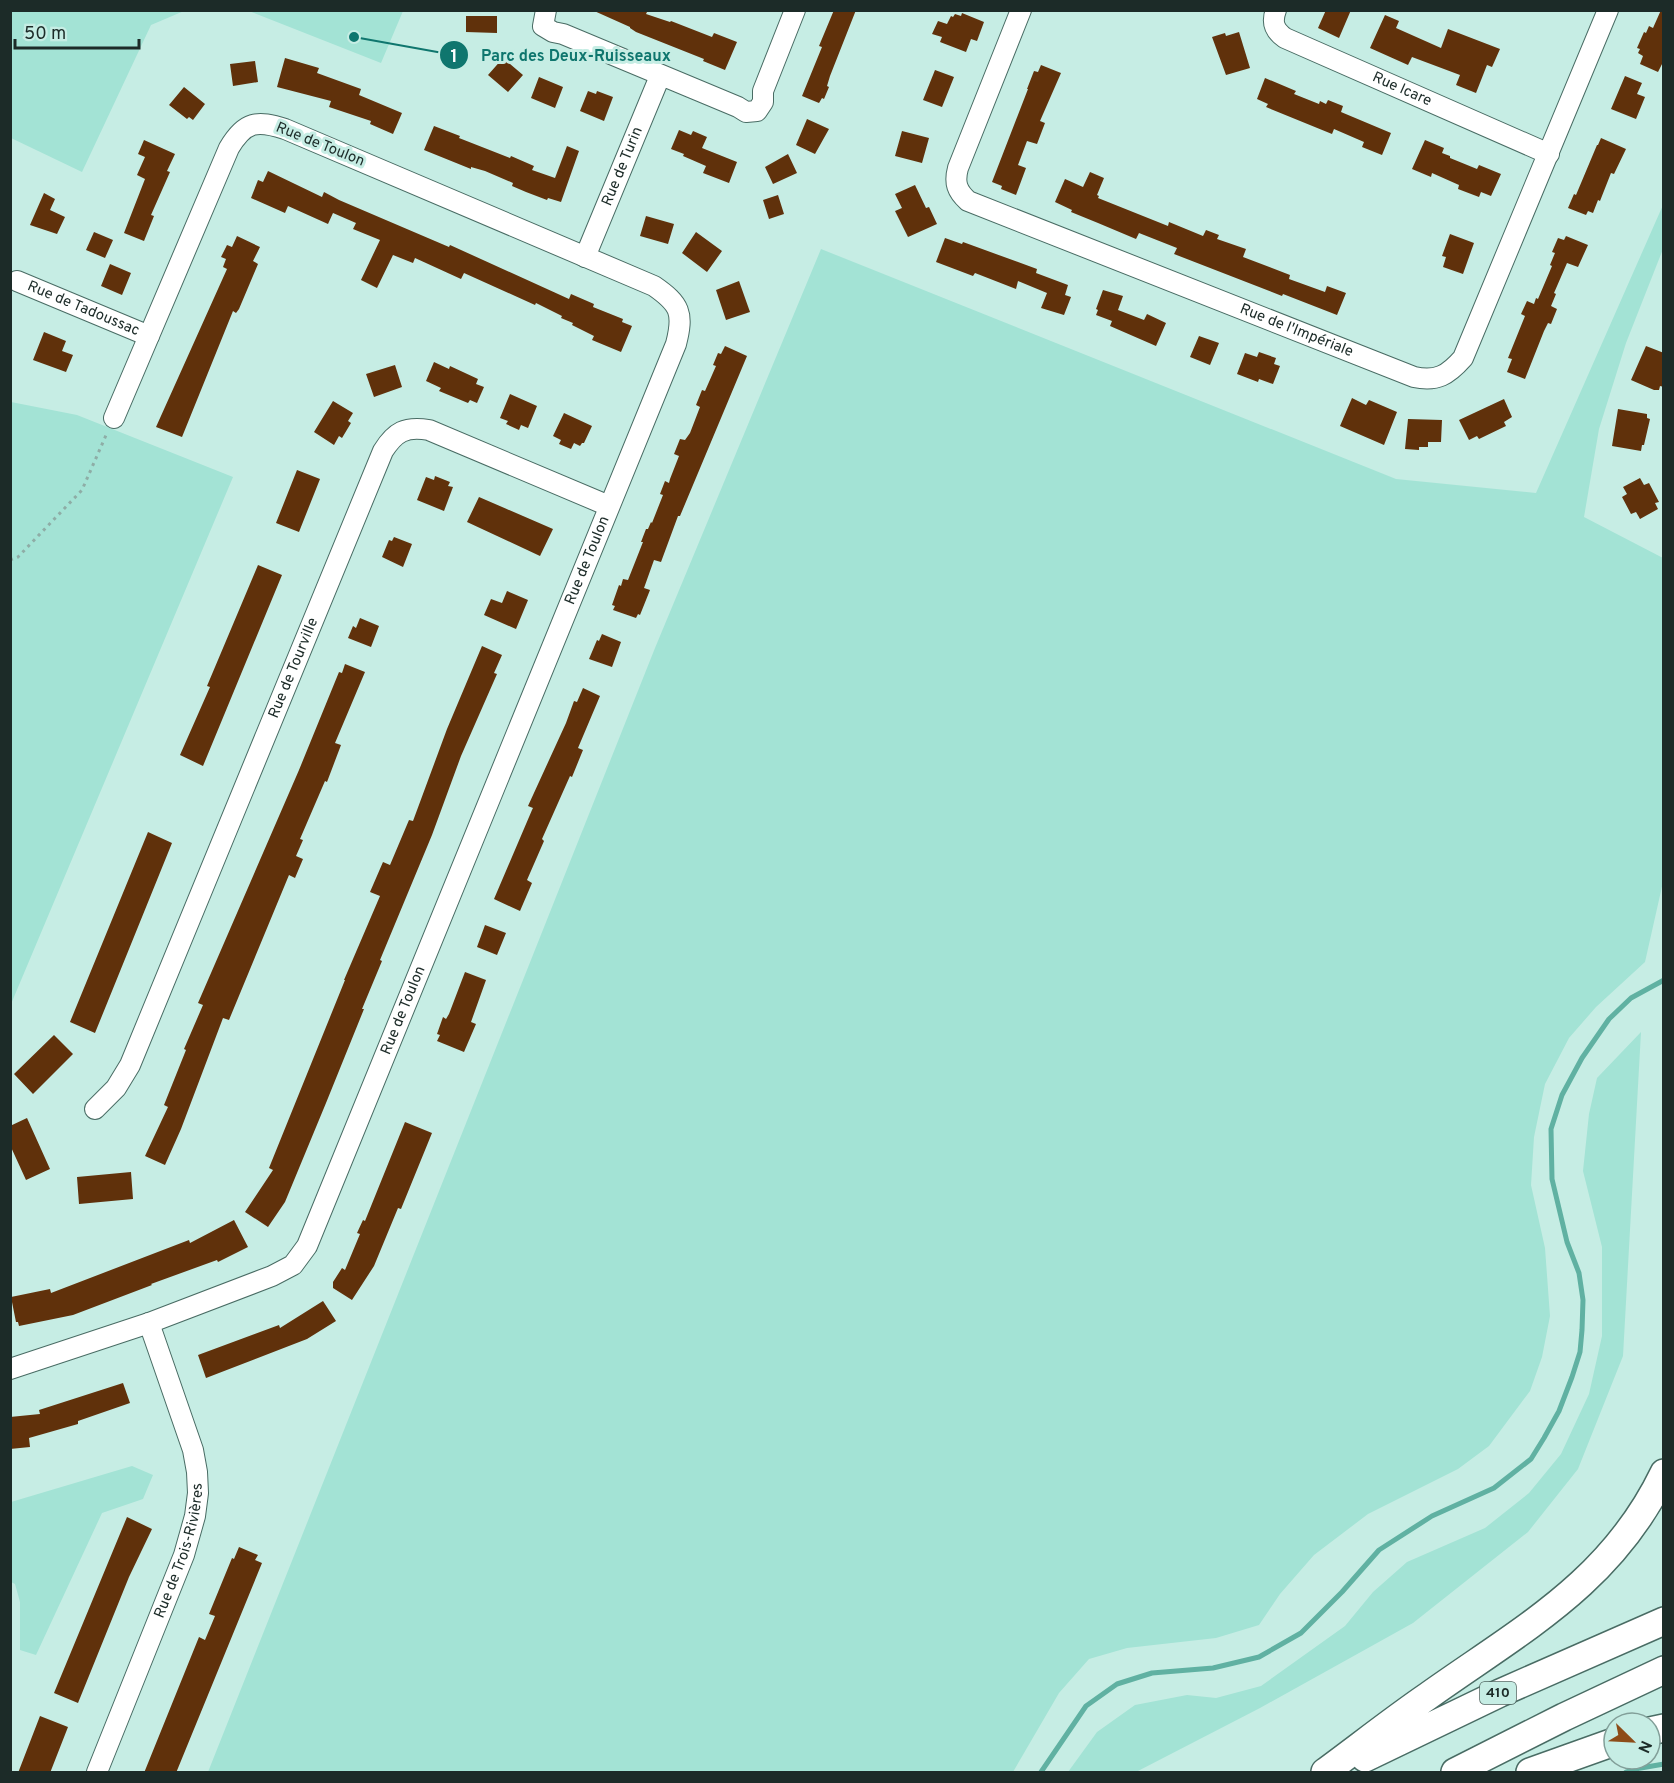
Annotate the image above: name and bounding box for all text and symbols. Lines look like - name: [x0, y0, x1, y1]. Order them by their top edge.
- scale bar: [15, 12, 140, 50]
- text: 50 m: [24, 23, 66, 46]
- callout: Parc des Deux-Ruisseaux: [439, 38, 682, 72]
- text: 1: [450, 46, 458, 69]
- text: Parc des Deux-Ruisseaux: [481, 47, 671, 67]
- street label: Rue Icare: [1369, 68, 1435, 111]
- street label: Rue de Toulon: [273, 119, 367, 171]
- street label: Rue de Turin: [598, 124, 647, 209]
- street label: Rue de Tadoussac: [24, 277, 142, 341]
- street label: Rue de l'Impériale: [1237, 300, 1356, 362]
- street label: Rue de Toulon: [561, 513, 614, 608]
- street label: Rue de Tourville: [264, 615, 323, 721]
- street label: Rue de Toulon: [377, 963, 430, 1057]
- street label: Rue de Trois-Rivières: [150, 1483, 208, 1621]
- road number: 410: [1480, 1682, 1516, 1704]
- north arrow: [1602, 1711, 1662, 1771]
- text: N: [1632, 1737, 1655, 1756]

